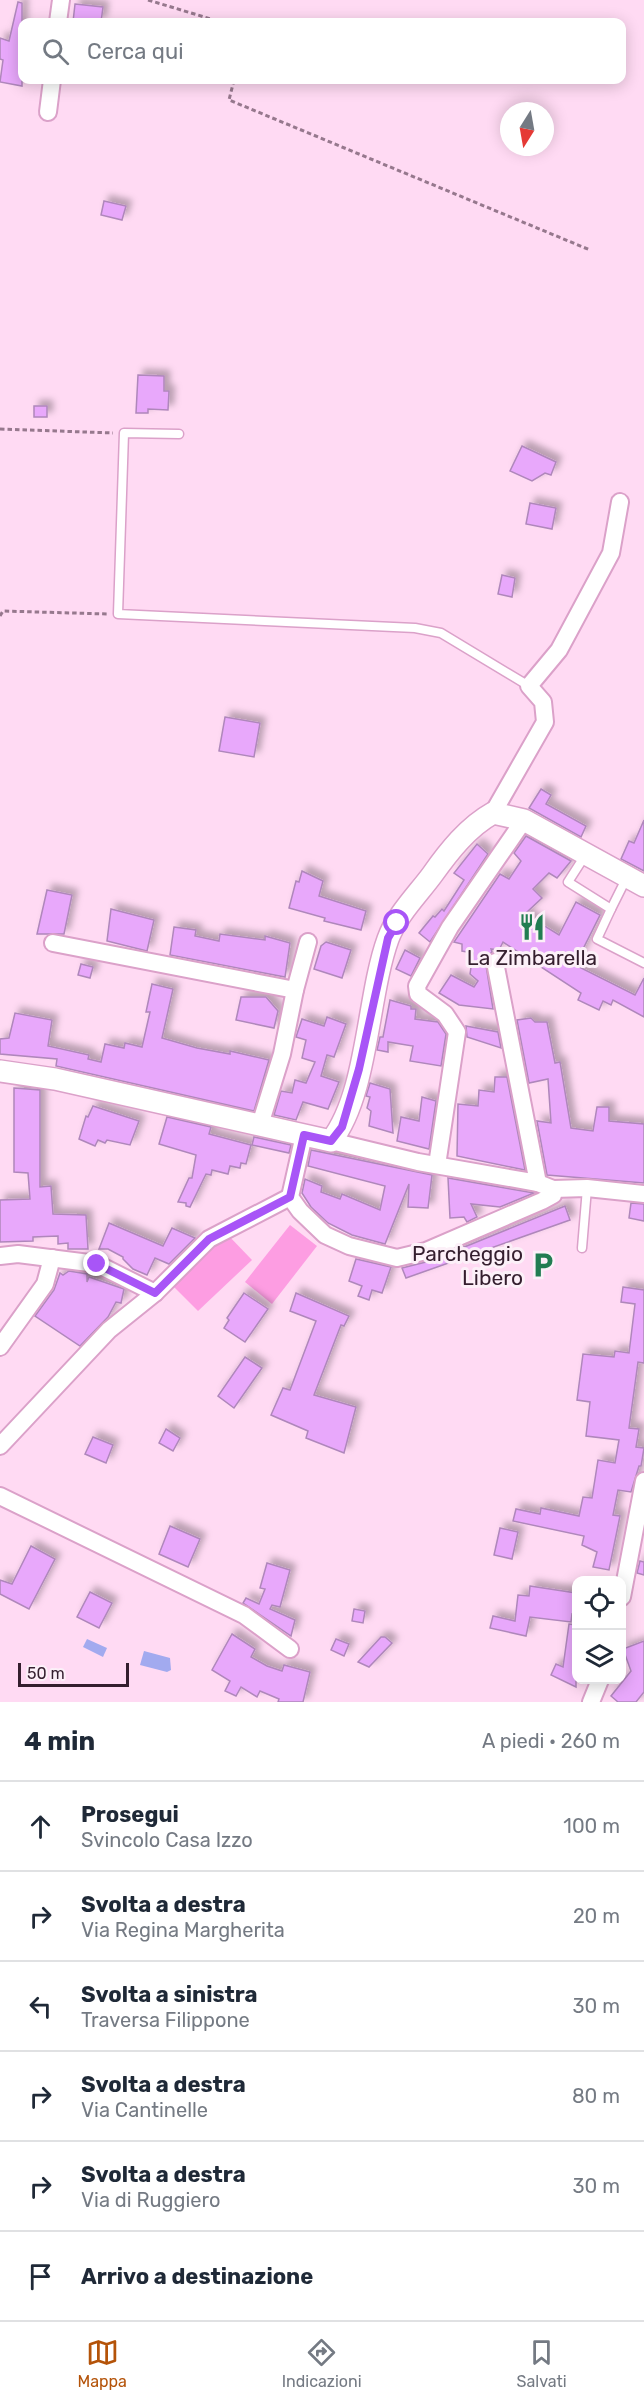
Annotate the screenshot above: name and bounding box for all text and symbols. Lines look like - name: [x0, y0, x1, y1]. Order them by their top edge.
- search box: [18, 18, 626, 84]
- icon: search: [39, 35, 72, 68]
- text: Cerca qui: [87, 38, 183, 65]
- north arrow: [500, 102, 554, 156]
- route start: [383, 909, 409, 935]
- restaurant icon: La Zimbarella: [517, 912, 547, 942]
- place label: La Zimbarella: [467, 945, 597, 970]
- place label: Parcheggio Libero: [412, 1241, 523, 1290]
- route end: [83, 1250, 109, 1276]
- parking icon: Parcheggio Libero: [528, 1250, 558, 1280]
- map controls: [572, 1576, 626, 1684]
- button: locate: [572, 1576, 626, 1630]
- button: layers: [572, 1630, 626, 1684]
- scale bar: [18, 1660, 129, 1688]
- text: 50 m: [27, 1664, 65, 1683]
- text: 4 min: [24, 1726, 95, 1757]
- text: A piedi · 260 m: [482, 1729, 620, 1753]
- text: Prosegui: [81, 1801, 179, 1828]
- icon: ahead: [24, 1810, 57, 1843]
- text: 100 m: [563, 1814, 620, 1838]
- text: Svincolo Casa Izzo: [81, 1828, 253, 1852]
- text: Svolta a destra: [81, 1891, 246, 1918]
- icon: right: [24, 1900, 57, 1933]
- text: 20 m: [573, 1904, 620, 1928]
- text: Via Regina Margherita: [81, 1918, 285, 1942]
- text: Svolta a sinistra: [81, 1981, 258, 2008]
- icon: left: [24, 1990, 57, 2023]
- text: 30 m: [573, 1994, 620, 2018]
- text: Traversa Filippone: [81, 2008, 250, 2032]
- text: Svolta a destra: [81, 2071, 246, 2098]
- icon: right: [24, 2080, 57, 2113]
- text: 80 m: [572, 2084, 620, 2108]
- text: Via Cantinelle: [81, 2098, 208, 2122]
- text: Svolta a destra: [81, 2161, 246, 2188]
- icon: right: [24, 2170, 57, 2203]
- text: 30 m: [573, 2174, 620, 2198]
- text: Via di Ruggiero: [81, 2188, 220, 2212]
- icon: arrive: [24, 2260, 57, 2293]
- text: Arrivo a destinazione: [81, 2263, 313, 2290]
- tab: Mappa: [77, 2336, 127, 2391]
- tab: Indicazioni: [282, 2336, 362, 2391]
- tab: Salvati: [516, 2336, 567, 2391]

